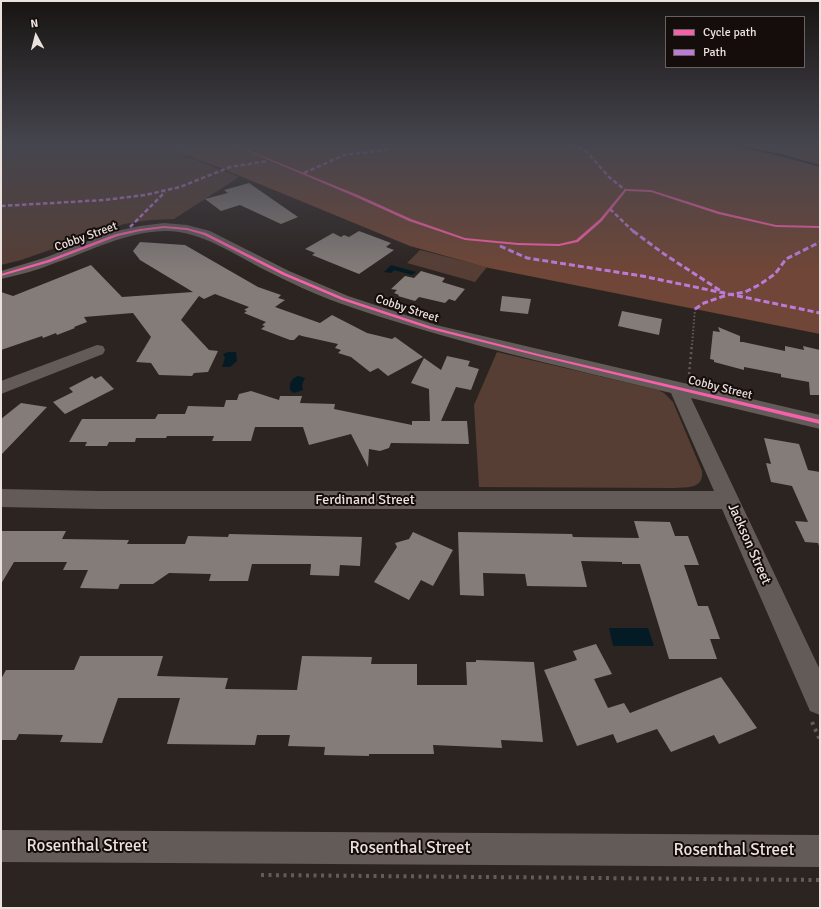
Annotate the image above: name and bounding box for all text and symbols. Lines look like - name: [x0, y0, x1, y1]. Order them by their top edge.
- north arrow: [16, 16, 56, 56]
- legend: [665, 16, 805, 68]
- text: N: [30, 17, 39, 31]
- text: Cycle path: [703, 25, 756, 40]
- text: Path: [703, 45, 726, 60]
- street label: Cobby Street: [53, 219, 119, 255]
- street label: Cobby Street: [374, 292, 440, 326]
- street label: Cobby Street: [686, 373, 754, 403]
- street label: Ferdinand Street: [315, 492, 415, 508]
- street label: Jackson Street: [724, 501, 774, 587]
- street label: Rosenthal Street: [27, 837, 147, 857]
- street label: Rosenthal Street: [350, 839, 470, 859]
- street label: Rosenthal Street: [674, 841, 794, 861]

